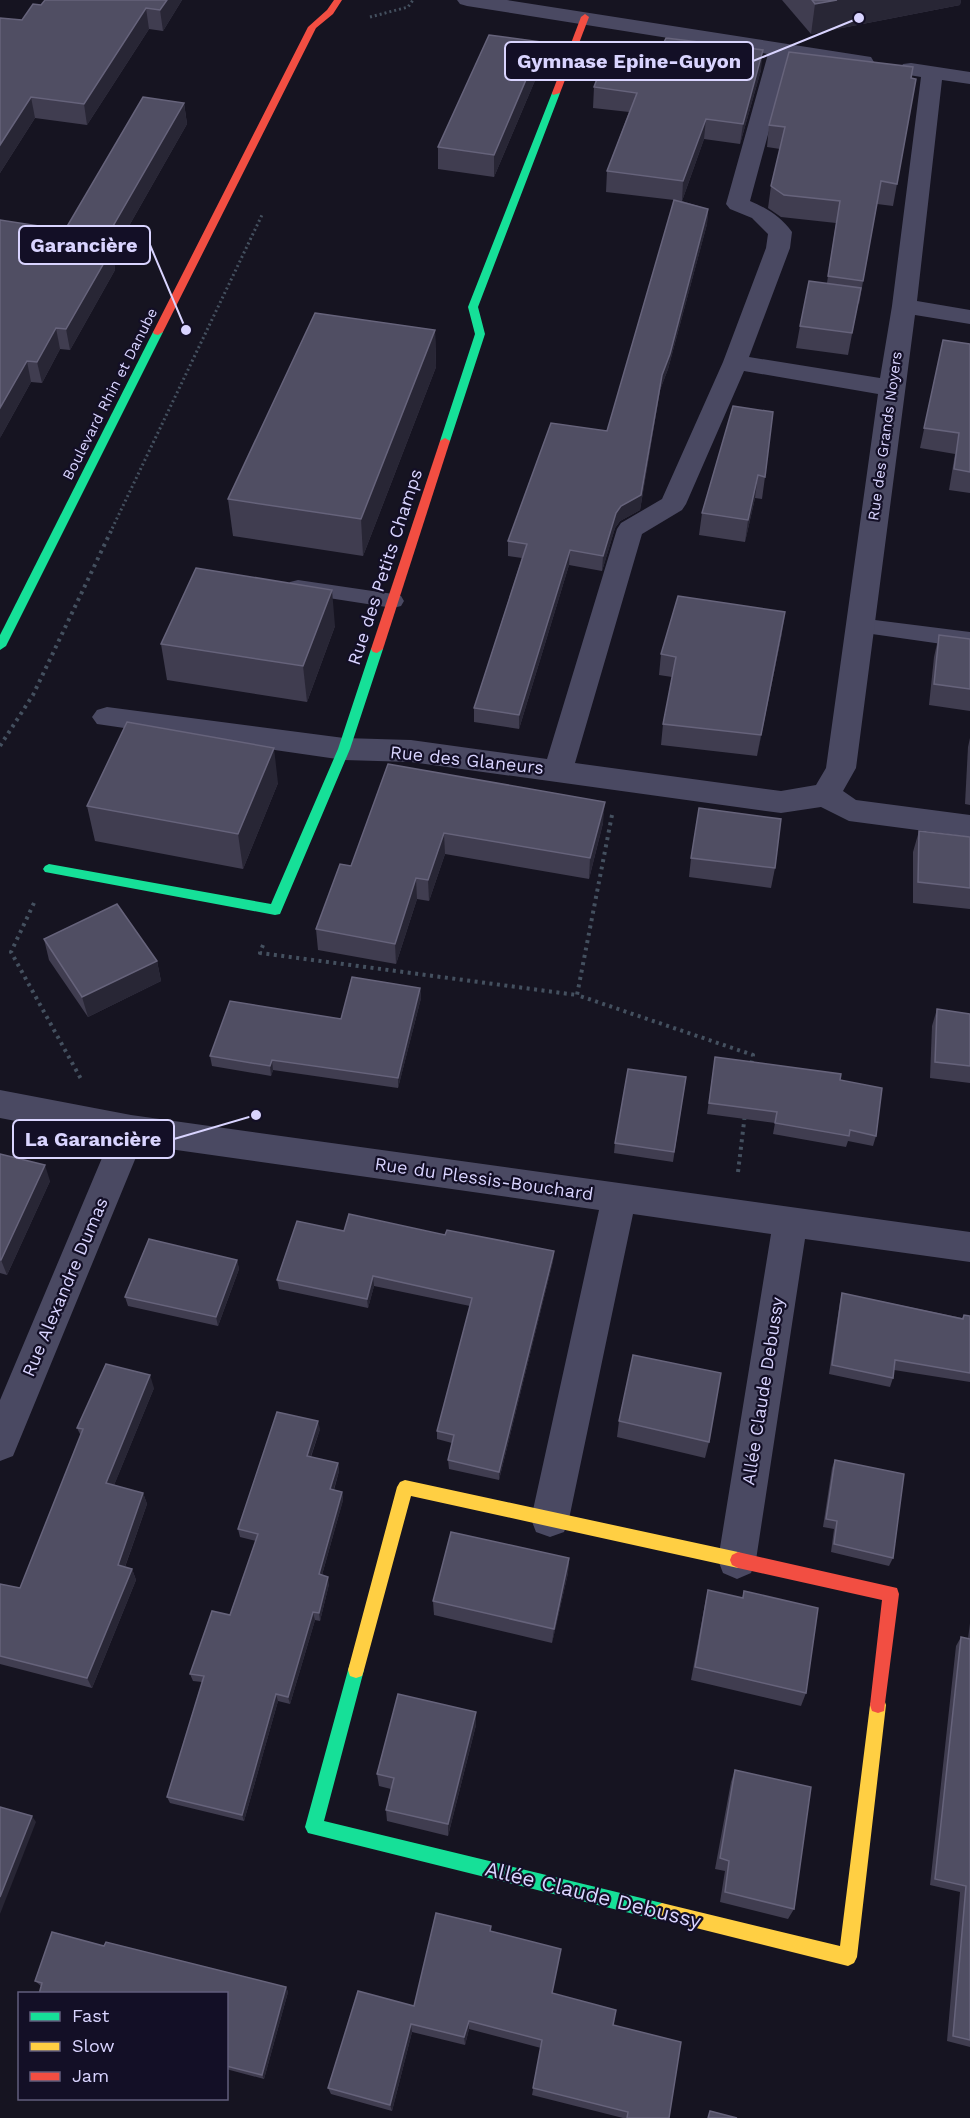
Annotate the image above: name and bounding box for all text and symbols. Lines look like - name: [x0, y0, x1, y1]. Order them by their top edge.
- callout: Gymnase Epine-Guyon: [505, 42, 753, 80]
- text: Gymnase Epine-Guyon: [517, 49, 741, 73]
- callout: Garancière: [19, 226, 150, 264]
- text: Garancière: [30, 233, 138, 257]
- street label: Boulevard Rhin et Danube: [59, 305, 161, 483]
- street label: Rue des Grands Noyers: [864, 350, 906, 522]
- street label: Rue des Petits Champs: [343, 466, 426, 667]
- street label: Rue des Glaneurs: [389, 741, 545, 778]
- callout: La Garancière: [13, 1120, 174, 1158]
- text: La Garancière: [25, 1127, 161, 1151]
- street label: Rue du Plessis-Bouchard: [373, 1153, 595, 1204]
- street label: Rue Alexandre Dumas: [17, 1194, 112, 1380]
- street label: Allée Claude Debussy: [737, 1295, 788, 1487]
- street label: Allée Claude Debussy: [482, 1856, 704, 1934]
- legend: [18, 1992, 228, 2100]
- text: Fast: [72, 2005, 110, 2026]
- text: Slow: [72, 2035, 115, 2056]
- text: Jam: [72, 2065, 109, 2086]

